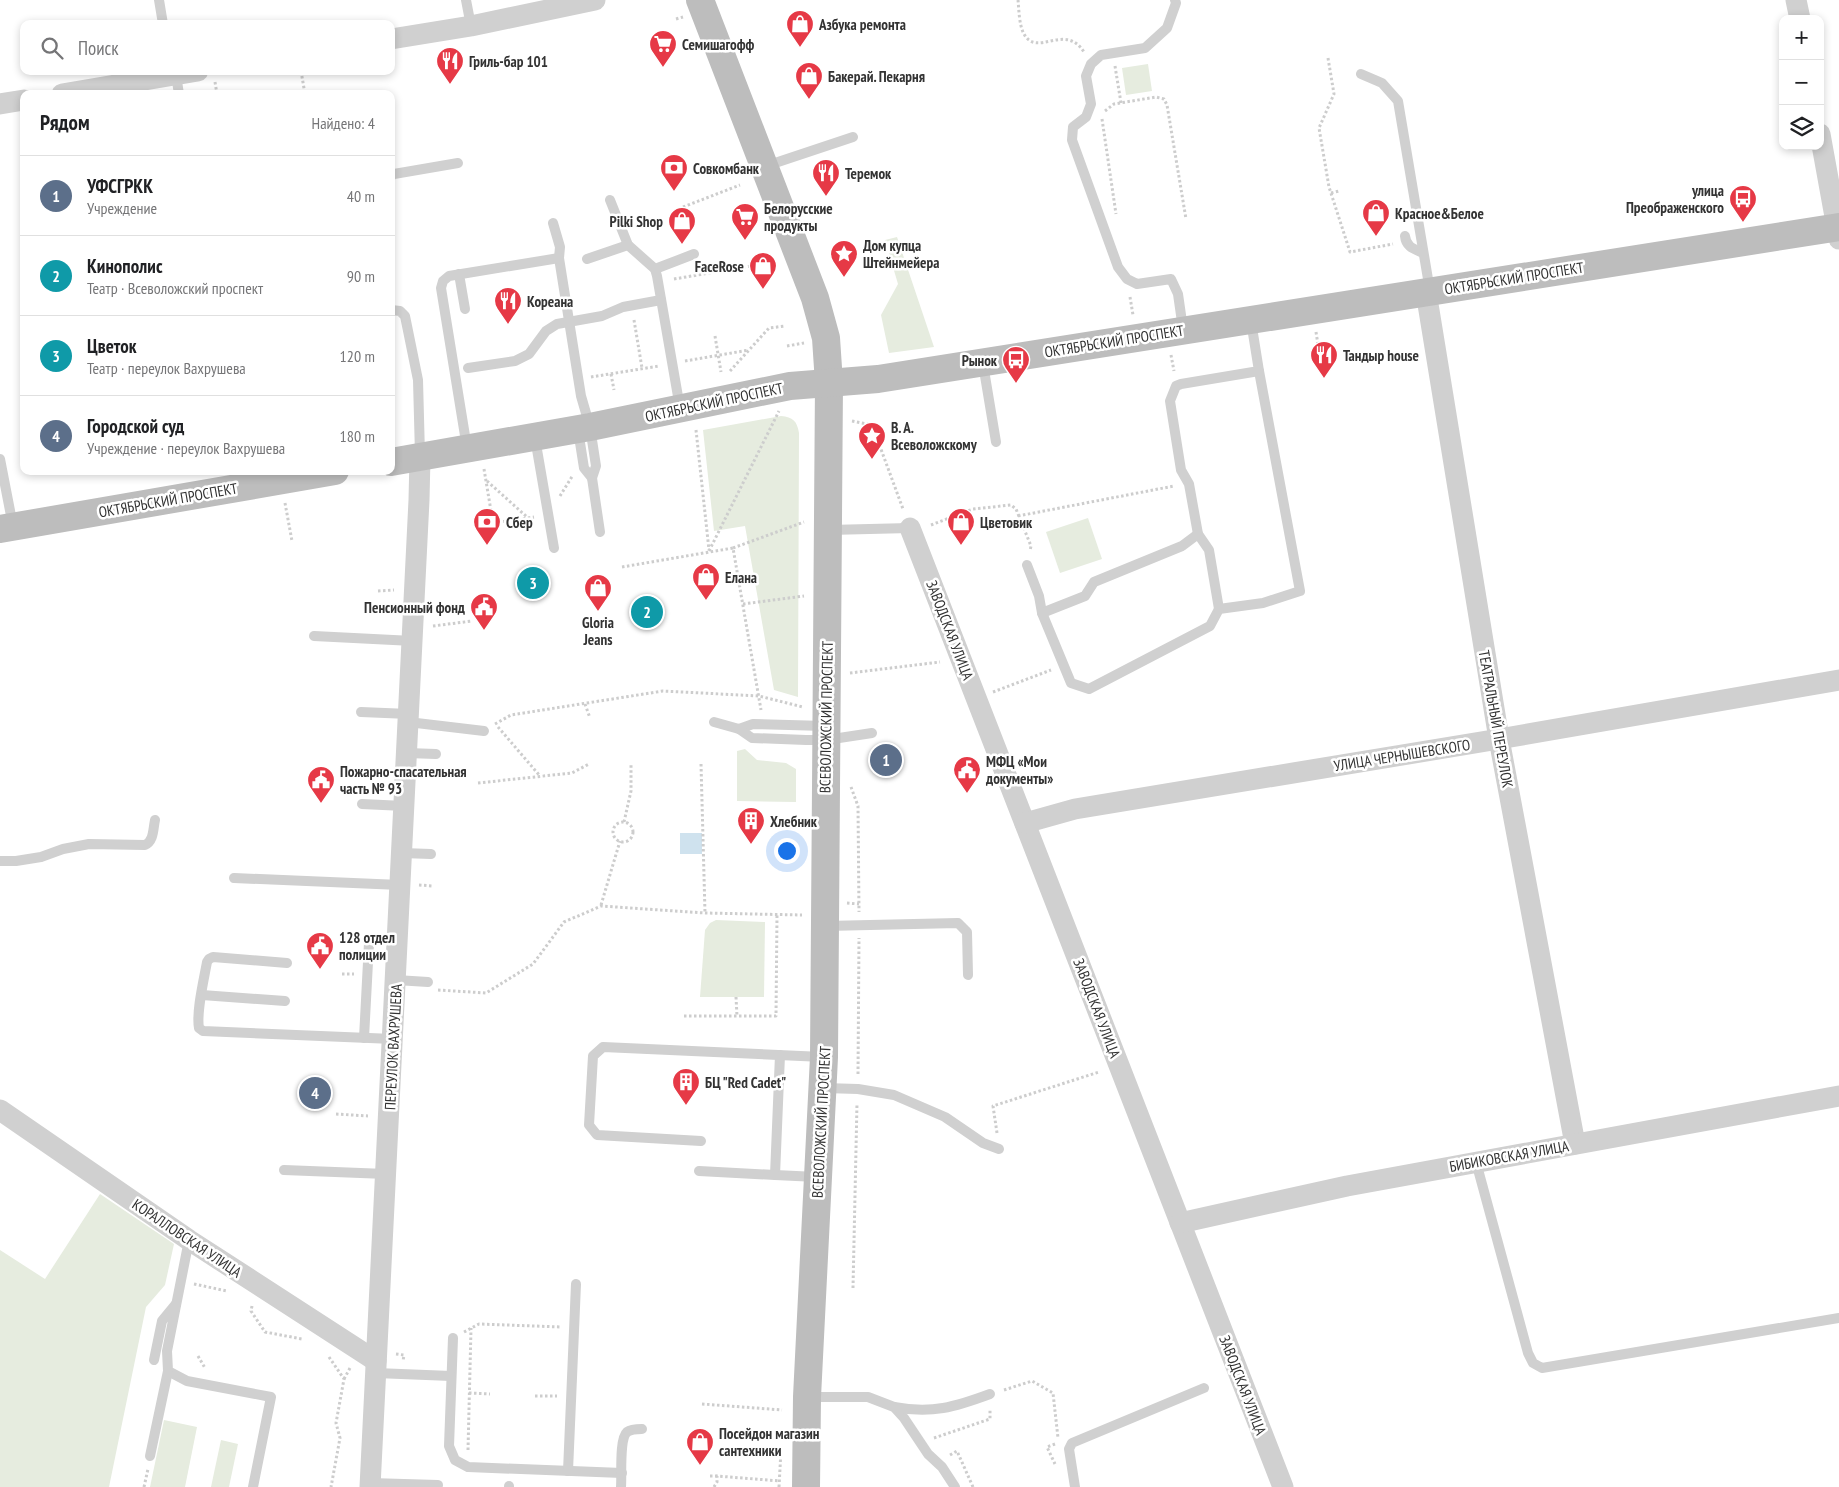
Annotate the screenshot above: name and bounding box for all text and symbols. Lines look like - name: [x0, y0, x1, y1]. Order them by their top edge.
- shop icon: Азбука ремонта: [785, 9, 815, 48]
- place label: Азбука ремонта: [818, 15, 906, 34]
- map controls: [1779, 15, 1824, 150]
- button: +: [1779, 15, 1824, 60]
- search box: [20, 20, 395, 75]
- supermarket icon: Семишагофф: [648, 29, 678, 68]
- icon: search: [38, 34, 66, 62]
- place label: Семишагофф: [682, 35, 755, 54]
- text: Поиск: [78, 36, 119, 60]
- restaurant icon: Гриль-бар 101: [435, 46, 465, 85]
- place label: Гриль-бар 101: [469, 52, 548, 71]
- button: −: [1779, 60, 1824, 105]
- shop icon: Бакерай. Пекарня: [794, 61, 824, 100]
- place label: Бакерай. Пекарня: [828, 67, 925, 86]
- button: layers: [1779, 105, 1824, 150]
- text: Рядом: [40, 109, 90, 136]
- text: Найдено: 4: [312, 113, 375, 133]
- bank icon: Совкомбанк: [659, 153, 689, 192]
- restaurant icon: Теремок: [811, 158, 841, 197]
- place label: Совкомбанк: [693, 159, 760, 178]
- place label: Теремок: [845, 164, 892, 183]
- text: УФСГРКК: [87, 174, 153, 198]
- place label: улица Преображенского: [1626, 181, 1724, 217]
- bus stop icon: улица Преображенского: [1728, 184, 1758, 223]
- text: 1: [52, 186, 60, 206]
- text: 40 m: [347, 186, 375, 206]
- text: Учреждение: [87, 198, 157, 218]
- shop icon: Красное&Белое: [1361, 198, 1391, 237]
- place label: Белорусские продукты: [764, 199, 833, 235]
- supermarket icon: Белорусские продукты: [730, 202, 760, 241]
- place label: Красное&Белое: [1395, 204, 1484, 223]
- shop icon: Pilki Shop: [667, 206, 697, 245]
- place label: Pilki Shop: [609, 212, 663, 231]
- place label: Дом купца Штейнмейера: [863, 236, 939, 272]
- place icon: Дом купца Штейнмейера: [829, 239, 859, 278]
- shop icon: FaceRose: [748, 251, 778, 290]
- text: Кинополис: [87, 254, 163, 278]
- place label: FaceRose: [695, 257, 744, 276]
- street label: ОКТЯБРЬСКИЙ ПРОСПЕКТ: [1443, 258, 1585, 298]
- text: 2: [52, 266, 60, 286]
- text: 90 m: [347, 266, 375, 286]
- text: Театр · Всеволожский проспект: [87, 278, 263, 298]
- restaurant icon: Кореана: [493, 286, 523, 325]
- place label: Кореана: [527, 292, 573, 311]
- street label: ОКТЯБРЬСКИЙ ПРОСПЕКТ: [1043, 321, 1185, 361]
- text: Цветок: [87, 334, 136, 358]
- restaurant icon: Тандыр house: [1309, 340, 1339, 379]
- bus stop icon: Рынок: [1001, 345, 1031, 384]
- text: 3: [52, 346, 60, 366]
- text: 120 m: [340, 346, 375, 366]
- place label: Тандыр house: [1343, 346, 1419, 365]
- place label: Рынок: [962, 351, 998, 370]
- text: Театр · переулок Вахрушева: [87, 358, 246, 378]
- street label: ОКТЯБРЬСКИЙ ПРОСПЕКТ: [643, 378, 785, 426]
- text: Городской суд: [87, 414, 184, 438]
- place label: В. А. Всеволожскому: [891, 418, 978, 454]
- place icon: В. А. Всеволожскому: [857, 421, 887, 460]
- text: 4: [52, 426, 60, 446]
- text: 180 m: [340, 426, 375, 446]
- text: Учреждение · переулок Вахрушева: [87, 438, 285, 458]
- street label: ОКТЯБРЬСКИЙ ПРОСПЕКТ: [97, 478, 239, 522]
- bank icon: Сбер: [472, 507, 502, 546]
- shop icon: Цветовик: [946, 507, 976, 546]
- place label: Сбер: [506, 513, 533, 532]
- place label: Цветовик: [980, 513, 1033, 532]
- shop icon: Елана: [691, 562, 721, 601]
- pin: 3: [517, 564, 549, 602]
- place label: Елана: [725, 568, 757, 587]
- shop icon: Gloria Jeans: [583, 573, 613, 612]
- street label: ЗАВОДСКАЯ УЛИЦА: [922, 578, 978, 683]
- public building icon: Пенсионный фонд: [469, 592, 499, 631]
- pin: 2: [631, 593, 663, 631]
- place label: Пенсионный фонд: [364, 598, 465, 617]
- place label: Gloria Jeans: [582, 613, 614, 649]
- street label: ВСЕВОЛОЖСКИЙ ПРОСПЕКТ: [815, 640, 837, 793]
- street label: ТЕАТРАЛЬНЫЙ ПЕРЕУЛОК: [1475, 649, 1518, 790]
- street label: УЛИЦА ЧЕРНЫШЕВСКОГО: [1332, 735, 1472, 775]
- pin: 1: [870, 741, 902, 779]
- place label: МФЦ «Мои документы»: [985, 752, 1053, 788]
- public building icon: МФЦ «Мои документы»: [952, 755, 982, 794]
- place label: Пожарно-спасательная часть № 93: [340, 762, 467, 798]
- public building icon: Пожарно-спасательная часть № 93: [306, 765, 336, 804]
- building icon: Хлебник: [736, 806, 766, 845]
- place label: Хлебник: [770, 812, 818, 831]
- your location: [774, 838, 800, 864]
- place label: 128 отдел полиции: [339, 928, 395, 964]
- public building icon: 128 отдел полиции: [305, 931, 335, 970]
- street label: ЗАВОДСКАЯ УЛИЦА: [1069, 956, 1125, 1061]
- street label: ПЕРЕУЛОК ВАХРУШЕВА: [380, 983, 406, 1111]
- street label: ВСЕВОЛОЖСКИЙ ПРОСПЕКТ: [808, 1045, 834, 1199]
- building icon: БЦ "Red Cadet": [671, 1067, 701, 1106]
- place label: БЦ "Red Cadet": [705, 1073, 786, 1092]
- pin: 4: [299, 1074, 331, 1112]
- street label: БИБИКОВСКАЯ УЛИЦА: [1448, 1136, 1571, 1176]
- street label: КОРАЛЛОВСКАЯ УЛИЦА: [129, 1194, 246, 1282]
- street label: ЗАВОДСКАЯ УЛИЦА: [1215, 1333, 1271, 1438]
- place label: Посейдон магазин сантехники: [719, 1424, 820, 1460]
- shop icon: Посейдон магазин сантехники: [685, 1427, 715, 1466]

